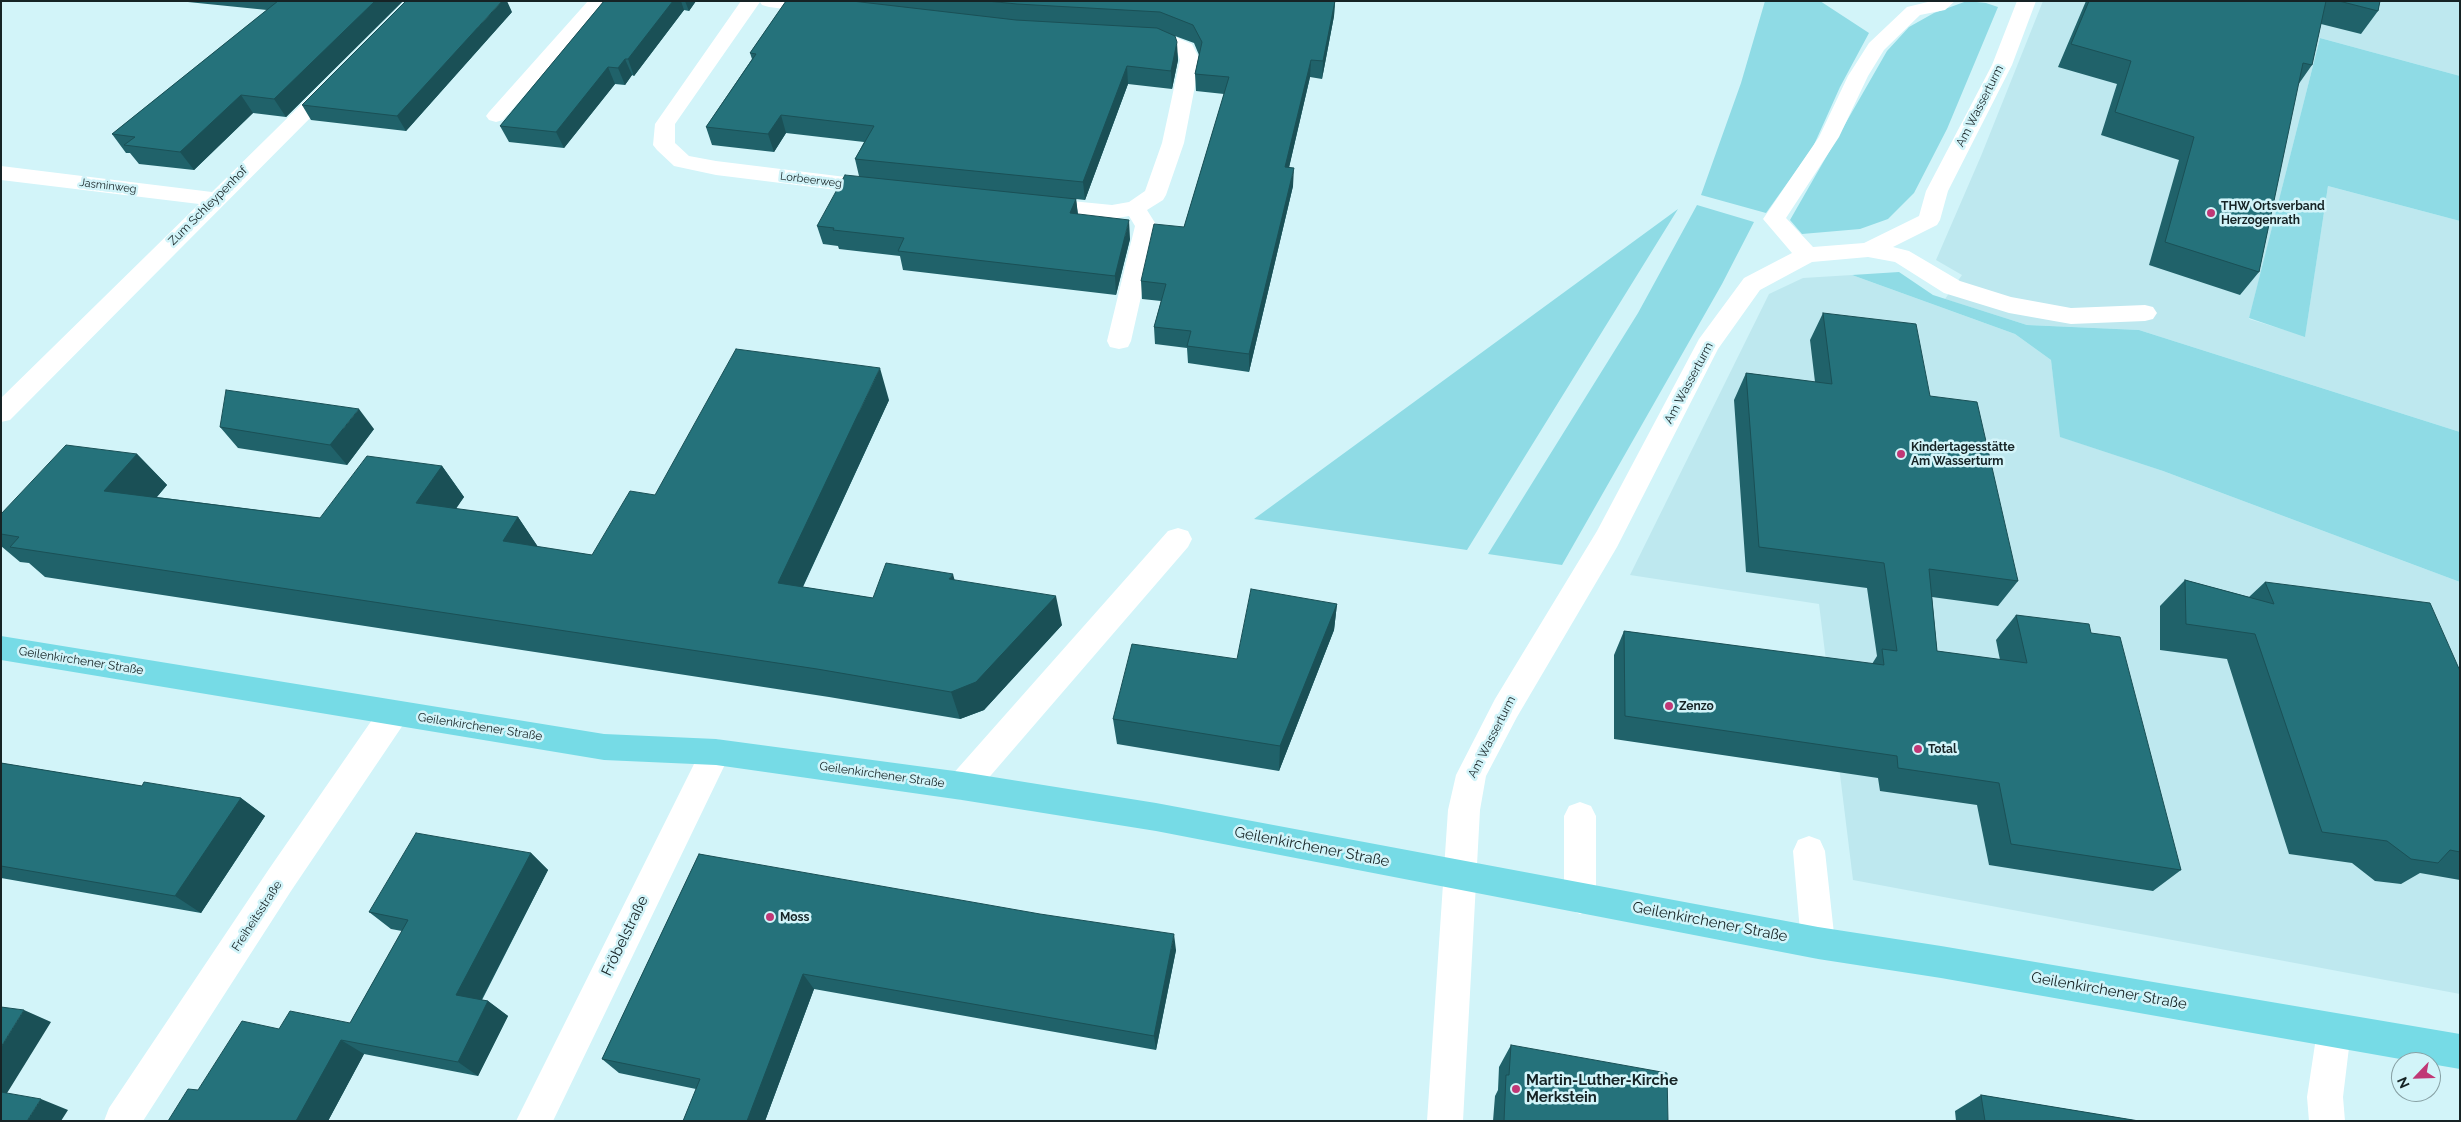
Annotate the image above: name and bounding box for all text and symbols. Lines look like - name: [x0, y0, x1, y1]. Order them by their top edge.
- street label: Am Wasserturm: [1953, 63, 2007, 149]
- street label: Zum Schleypenhof: [166, 164, 250, 248]
- street label: Lorbeerweg: [779, 170, 843, 190]
- street label: Jasminweg: [79, 176, 137, 196]
- place label: THW Ortsverband Herzogenrath: [2221, 199, 2325, 227]
- marker: THW Ortsverband Herzogenrath: [2205, 207, 2217, 219]
- street label: Am Wasserturm: [1662, 340, 1716, 426]
- place label: Kindertagesstätte Am Wasserturm: [1911, 440, 2015, 468]
- marker: Kindertagesstätte Am Wasserturm: [1895, 448, 1907, 460]
- street label: Geilenkirchener Straße: [18, 644, 144, 678]
- street label: Am Wasserturm: [1465, 694, 1519, 780]
- place label: Zenzo: [1679, 699, 1714, 713]
- marker: Zenzo: [1663, 700, 1675, 712]
- street label: Geilenkirchener Straße: [417, 710, 543, 744]
- place label: Total: [1928, 742, 1957, 756]
- marker: Total: [1912, 743, 1924, 755]
- street label: Geilenkirchener Straße: [819, 759, 945, 791]
- street label: Geilenkirchener Straße: [1233, 823, 1391, 871]
- street label: Freiheitsstraße: [229, 878, 285, 954]
- street label: Fröbelstraße: [598, 893, 652, 979]
- street label: Geilenkirchener Straße: [1631, 898, 1789, 946]
- place label: Moss: [780, 910, 809, 924]
- marker: Moss: [764, 911, 776, 923]
- street label: Geilenkirchener Straße: [2030, 968, 2188, 1014]
- north arrow: [2391, 1052, 2441, 1102]
- place label: Martin-Luther-Kirche Merkstein: [1526, 1071, 1678, 1106]
- text: N: [2394, 1075, 2413, 1091]
- marker: Martin-Luther-Kirche Merkstein: [1510, 1083, 1522, 1095]

